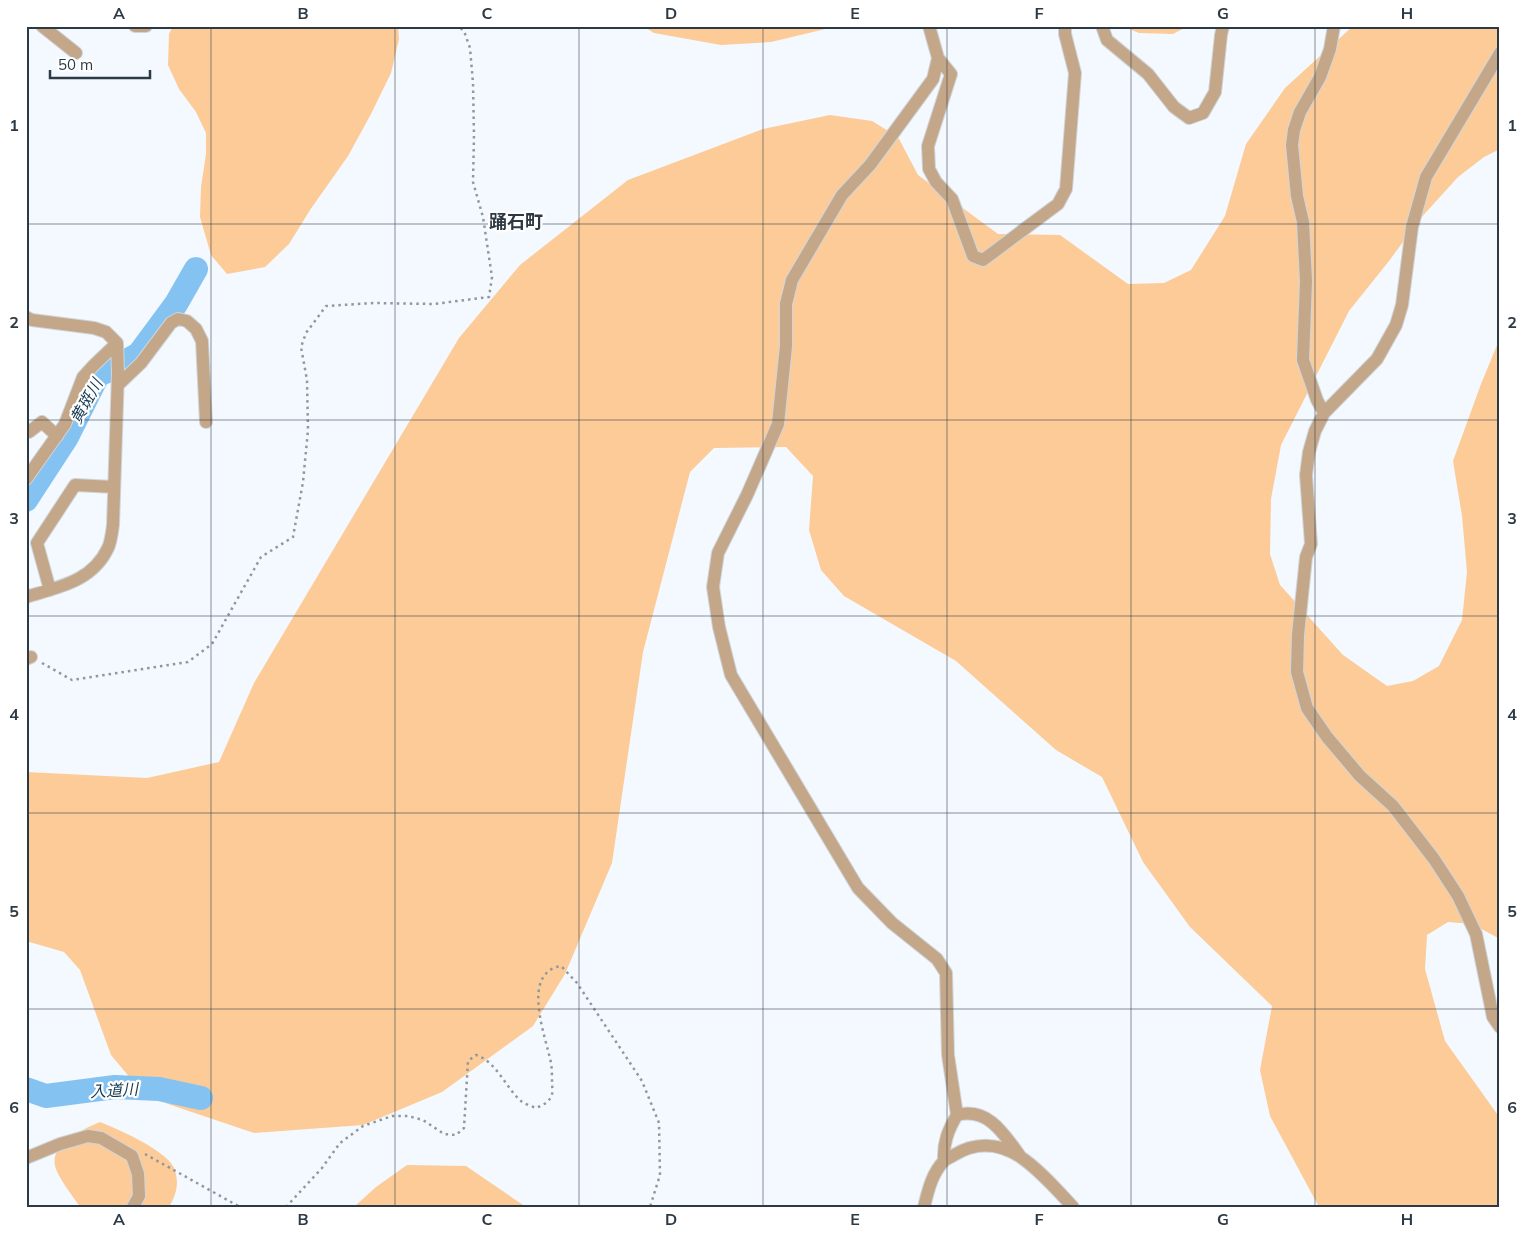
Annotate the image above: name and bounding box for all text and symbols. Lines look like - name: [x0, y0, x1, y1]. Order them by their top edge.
- text: A: [113, 3, 125, 23]
- text: B: [297, 3, 309, 23]
- text: C: [482, 3, 493, 23]
- text: D: [665, 3, 677, 23]
- text: E: [850, 3, 860, 23]
- text: F: [1034, 3, 1044, 23]
- text: G: [1217, 3, 1229, 23]
- text: H: [1401, 3, 1413, 23]
- scale bar: [50, 48, 150, 80]
- text: 50 m: [58, 55, 93, 74]
- text: 1: [9, 115, 19, 135]
- text: 1: [1507, 115, 1517, 135]
- district label: 踊石町: [489, 210, 543, 233]
- text: 2: [9, 312, 19, 332]
- text: 2: [1507, 312, 1517, 332]
- water label: 黄斑川: [66, 373, 107, 427]
- text: 3: [9, 508, 19, 528]
- text: 3: [1507, 508, 1517, 528]
- text: 4: [9, 704, 19, 724]
- text: 4: [1507, 704, 1517, 724]
- text: 5: [9, 901, 19, 921]
- text: 5: [1507, 901, 1517, 921]
- water label: 入道川: [90, 1079, 140, 1101]
- text: 6: [9, 1097, 19, 1117]
- text: 6: [1507, 1097, 1517, 1117]
- text: A: [113, 1209, 125, 1229]
- text: B: [297, 1209, 309, 1229]
- text: C: [482, 1209, 493, 1229]
- text: D: [665, 1209, 677, 1229]
- text: E: [850, 1209, 860, 1229]
- text: F: [1034, 1209, 1044, 1229]
- text: G: [1217, 1209, 1229, 1229]
- text: H: [1401, 1209, 1413, 1229]

